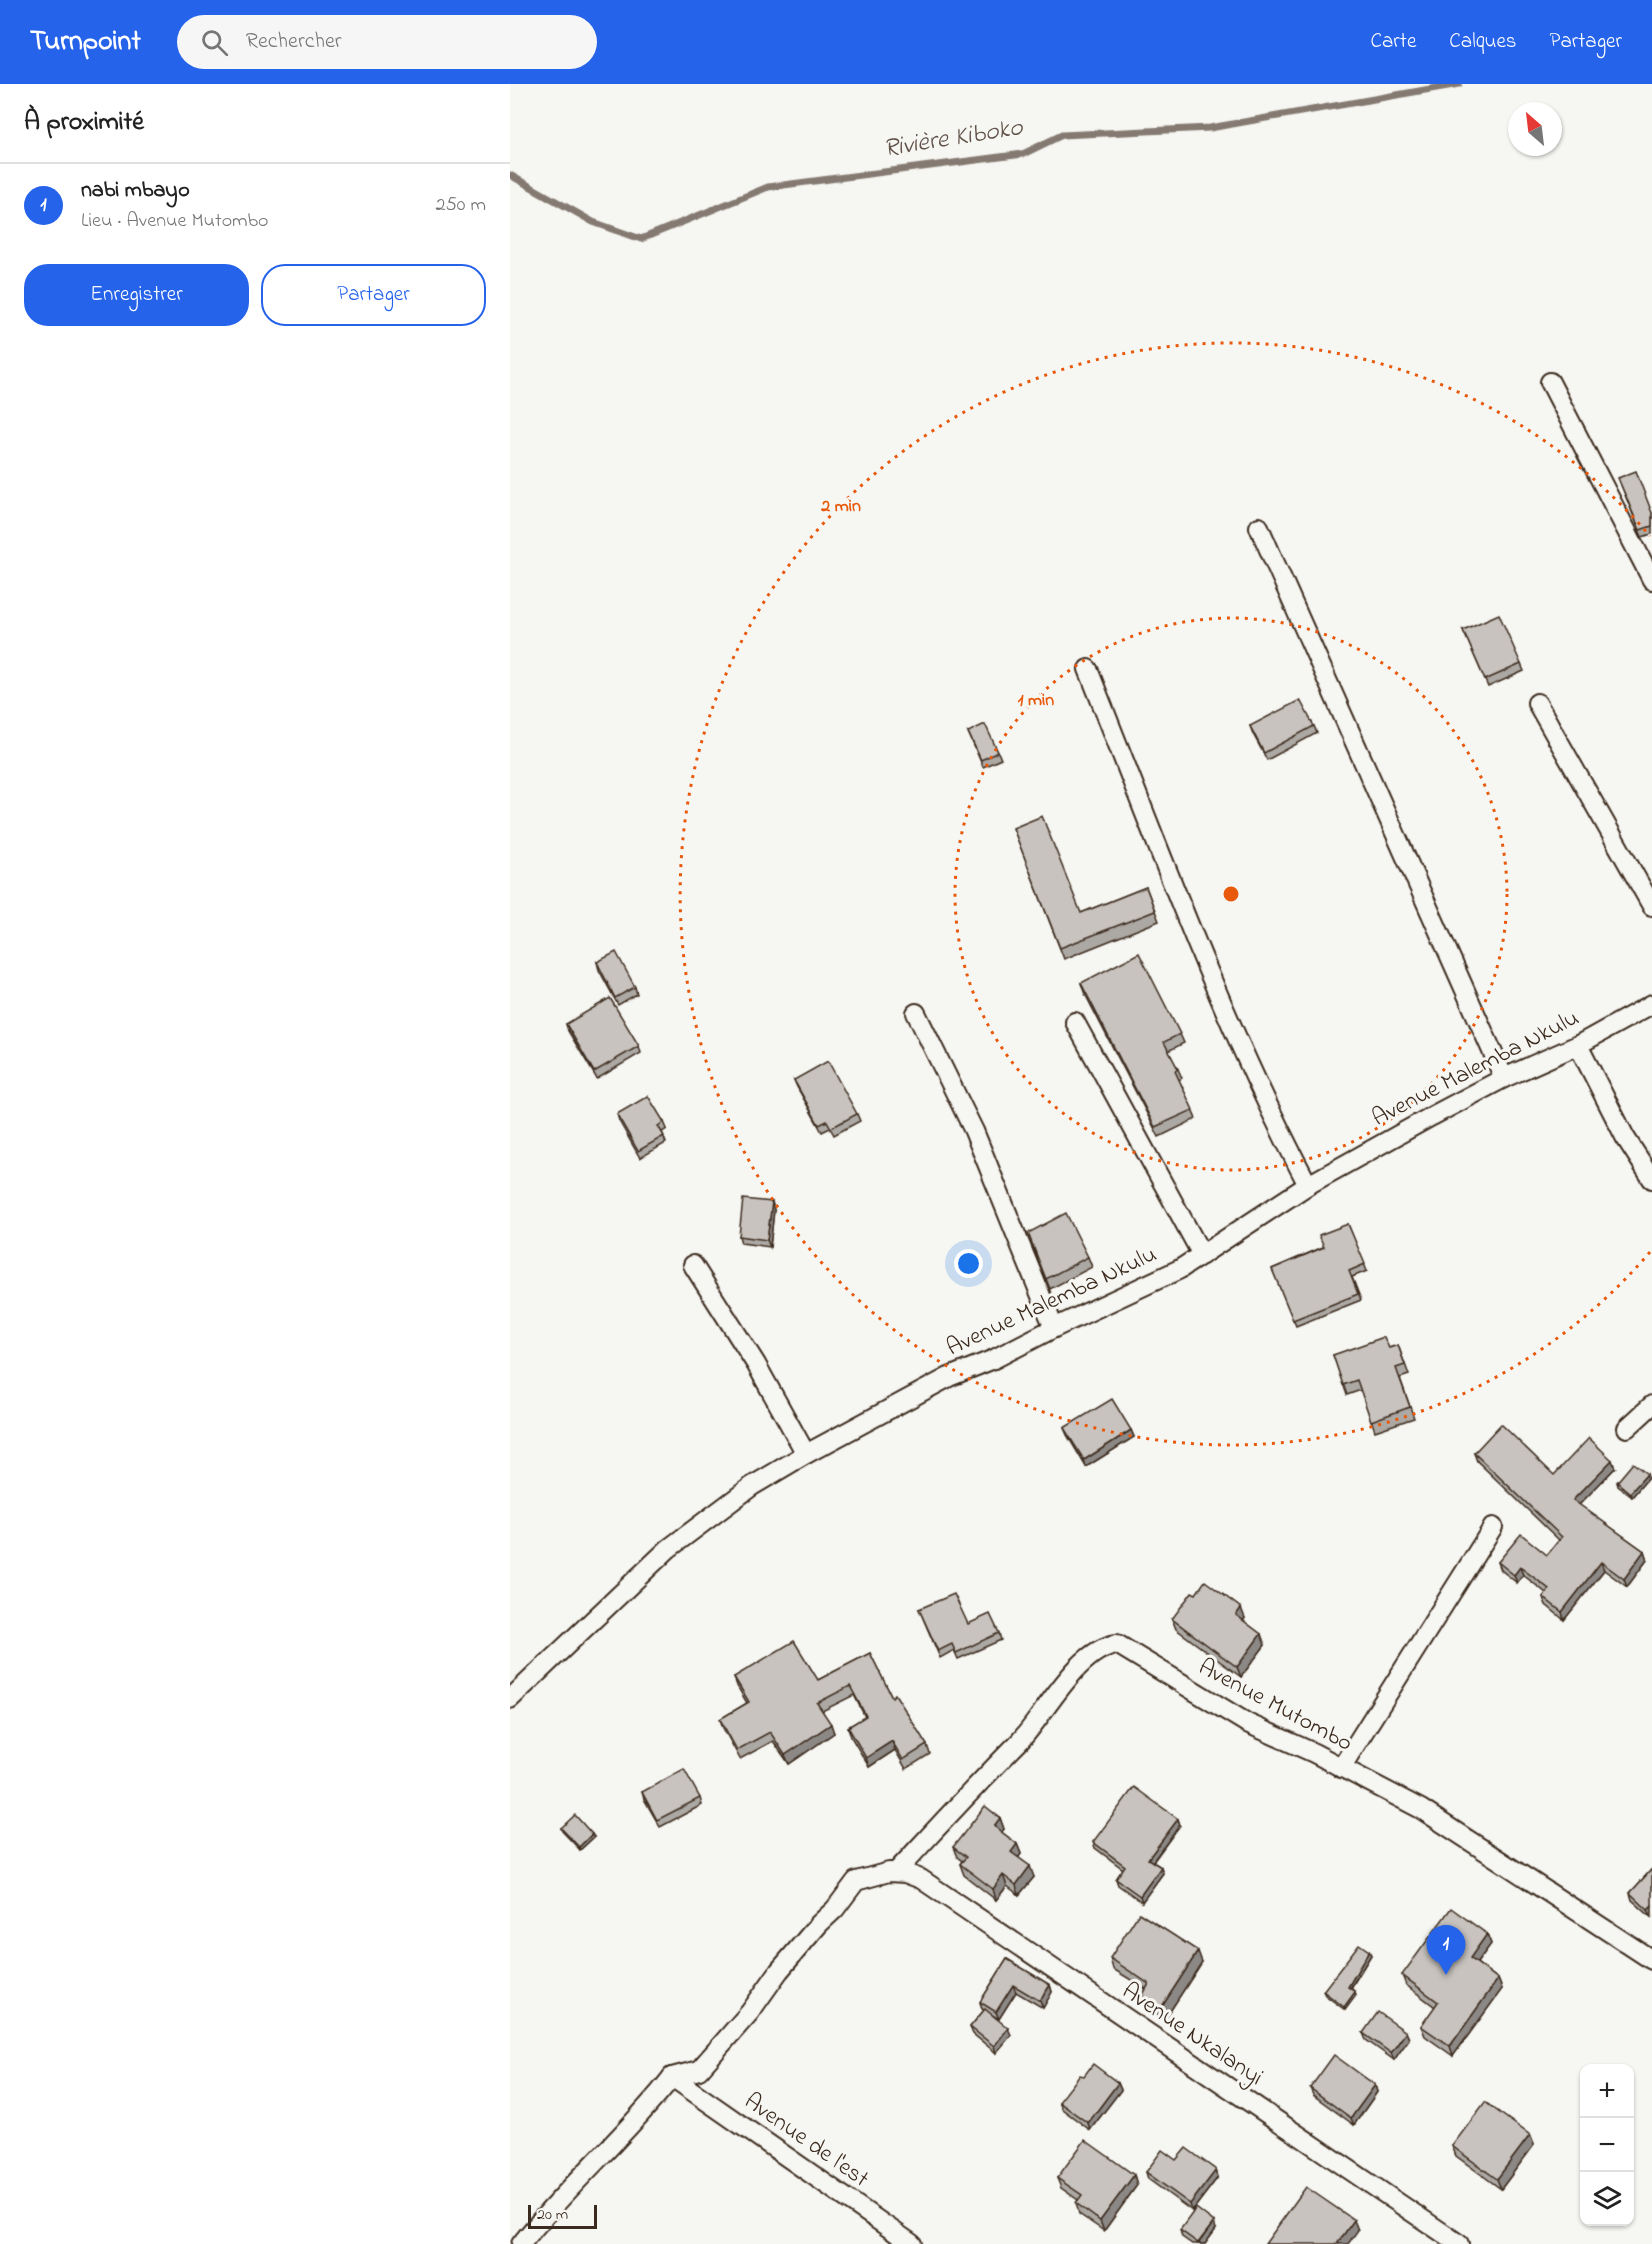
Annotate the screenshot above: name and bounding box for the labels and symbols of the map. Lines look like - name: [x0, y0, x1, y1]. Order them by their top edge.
- north arrow: [1508, 102, 1562, 156]
- water label: Rivière Kiboko: [881, 109, 1027, 169]
- text: 2 min: [820, 494, 861, 520]
- text: 1 min: [1018, 688, 1054, 714]
- centre of rings: [1221, 884, 1241, 904]
- street label: Avenue Malemba Nkulu: [1366, 1002, 1586, 1136]
- street label: Avenue Malemba Nkulu: [941, 1238, 1163, 1366]
- your location: [954, 1249, 983, 1278]
- street label: Avenue Mutombo: [1192, 1651, 1358, 1761]
- pin: 1: [1426, 1926, 1466, 1975]
- street label: Avenue Nkalanyi: [1114, 1975, 1270, 2096]
- street label: Avenue de l'est: [736, 2085, 876, 2197]
- scale bar: [528, 2202, 597, 2230]

